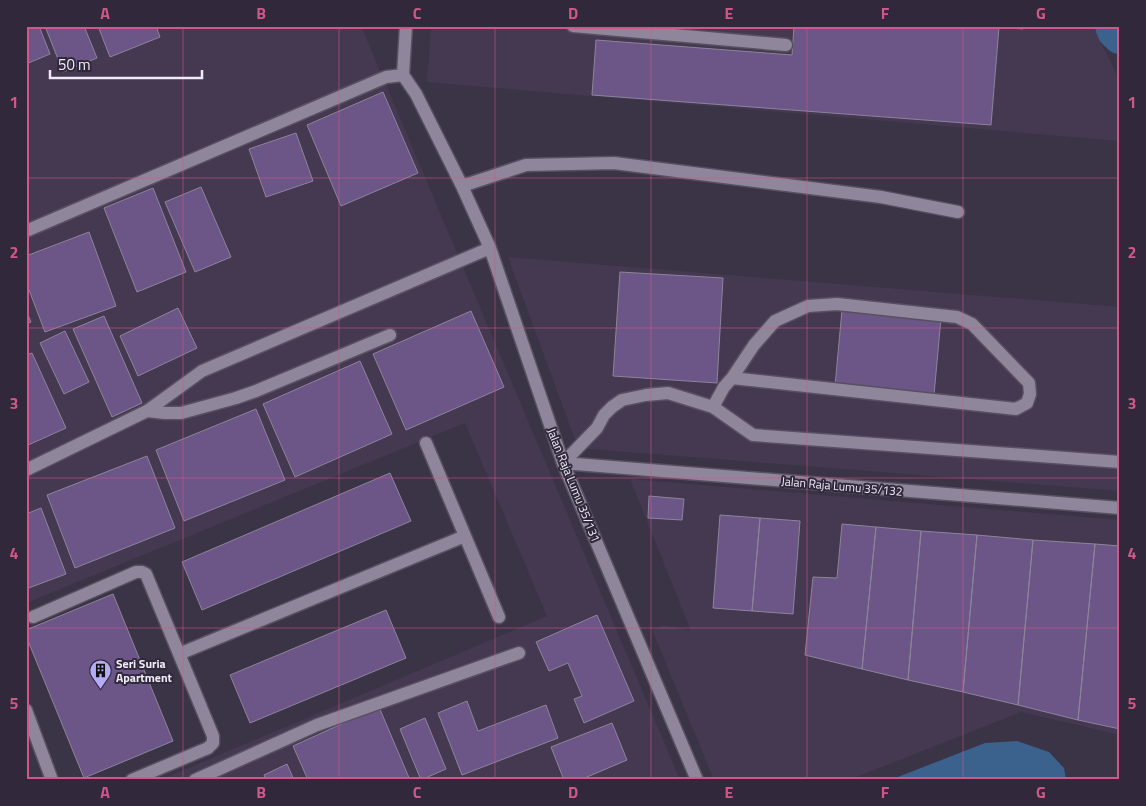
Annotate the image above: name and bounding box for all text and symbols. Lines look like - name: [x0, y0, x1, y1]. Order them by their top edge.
- text: A: [100, 1, 110, 25]
- text: B: [256, 1, 266, 25]
- text: C: [413, 1, 422, 25]
- text: D: [568, 1, 578, 25]
- text: E: [725, 1, 734, 25]
- text: F: [881, 1, 890, 25]
- text: G: [1036, 1, 1046, 25]
- scale bar: [50, 48, 202, 80]
- text: 50 m: [58, 53, 91, 76]
- text: 1: [10, 90, 18, 114]
- text: 1: [1128, 90, 1136, 114]
- text: 2: [10, 240, 18, 264]
- text: 2: [1128, 240, 1136, 264]
- text: 3: [10, 391, 18, 415]
- text: 3: [1128, 391, 1136, 415]
- street label: Jalan Raja Lumu 35/131: [542, 425, 606, 545]
- street label: Jalan Raja Lumu 35/132: [781, 471, 903, 501]
- text: 4: [10, 541, 19, 565]
- text: 4: [1128, 541, 1137, 565]
- place label: Seri Suria Apartment: [116, 654, 173, 687]
- building icon: Seri Suria Apartment: [88, 658, 112, 689]
- text: 5: [10, 691, 19, 715]
- text: 5: [1128, 691, 1137, 715]
- text: A: [100, 780, 110, 804]
- text: B: [256, 780, 266, 804]
- text: C: [413, 780, 422, 804]
- text: D: [568, 780, 578, 804]
- text: E: [725, 780, 734, 804]
- text: F: [881, 780, 890, 804]
- text: G: [1036, 780, 1046, 804]

